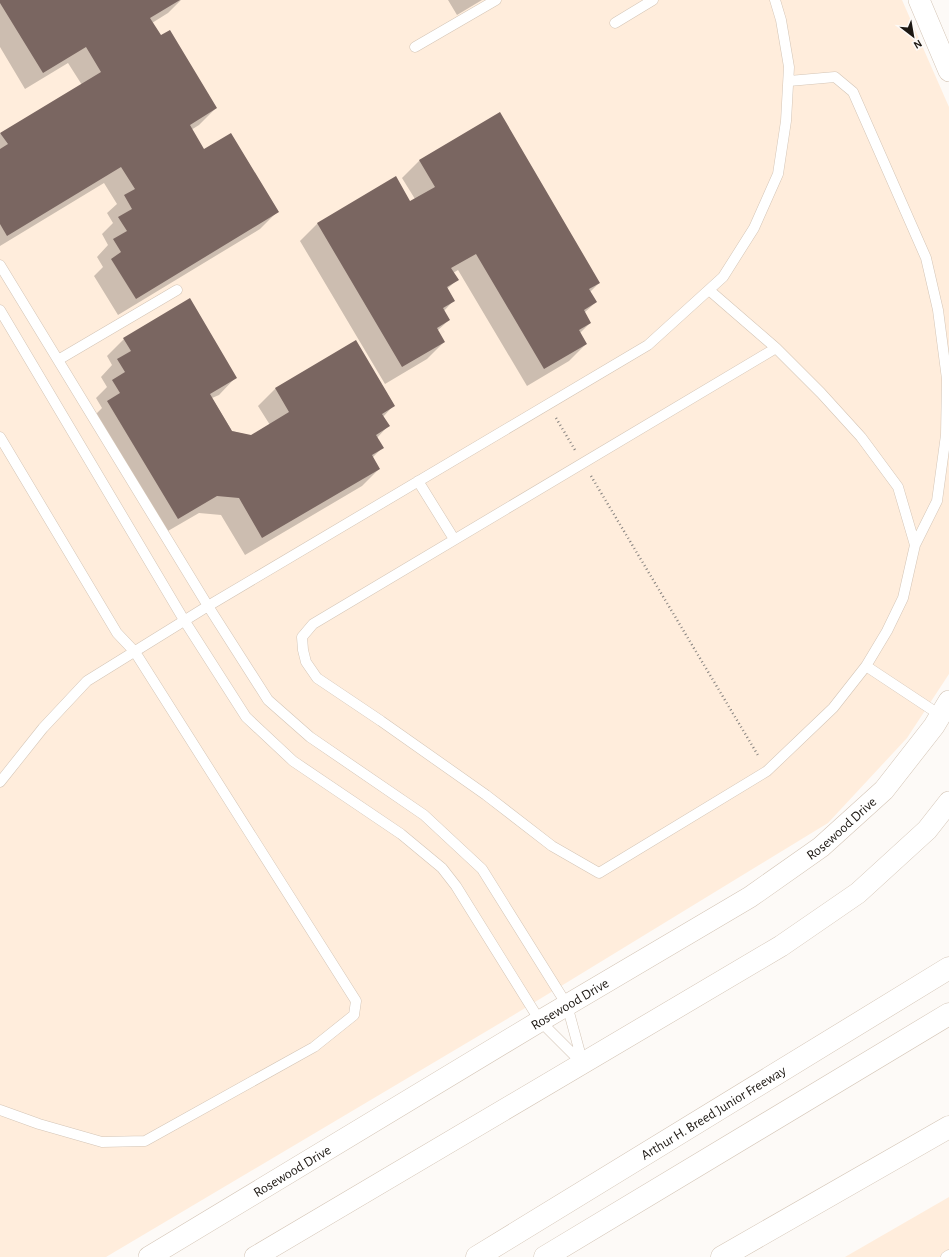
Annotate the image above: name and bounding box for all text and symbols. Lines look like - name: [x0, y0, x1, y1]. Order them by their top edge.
- north arrow: [893, 16, 933, 56]
- text: N: [912, 37, 924, 51]
- street label: Rosewood Drive: [804, 795, 879, 863]
- street label: Rosewood Drive: [529, 976, 611, 1033]
- street label: Arthur H. Breed Junior Freeway: [639, 1064, 789, 1163]
- street label: Rosewood Drive: [251, 1143, 334, 1200]

